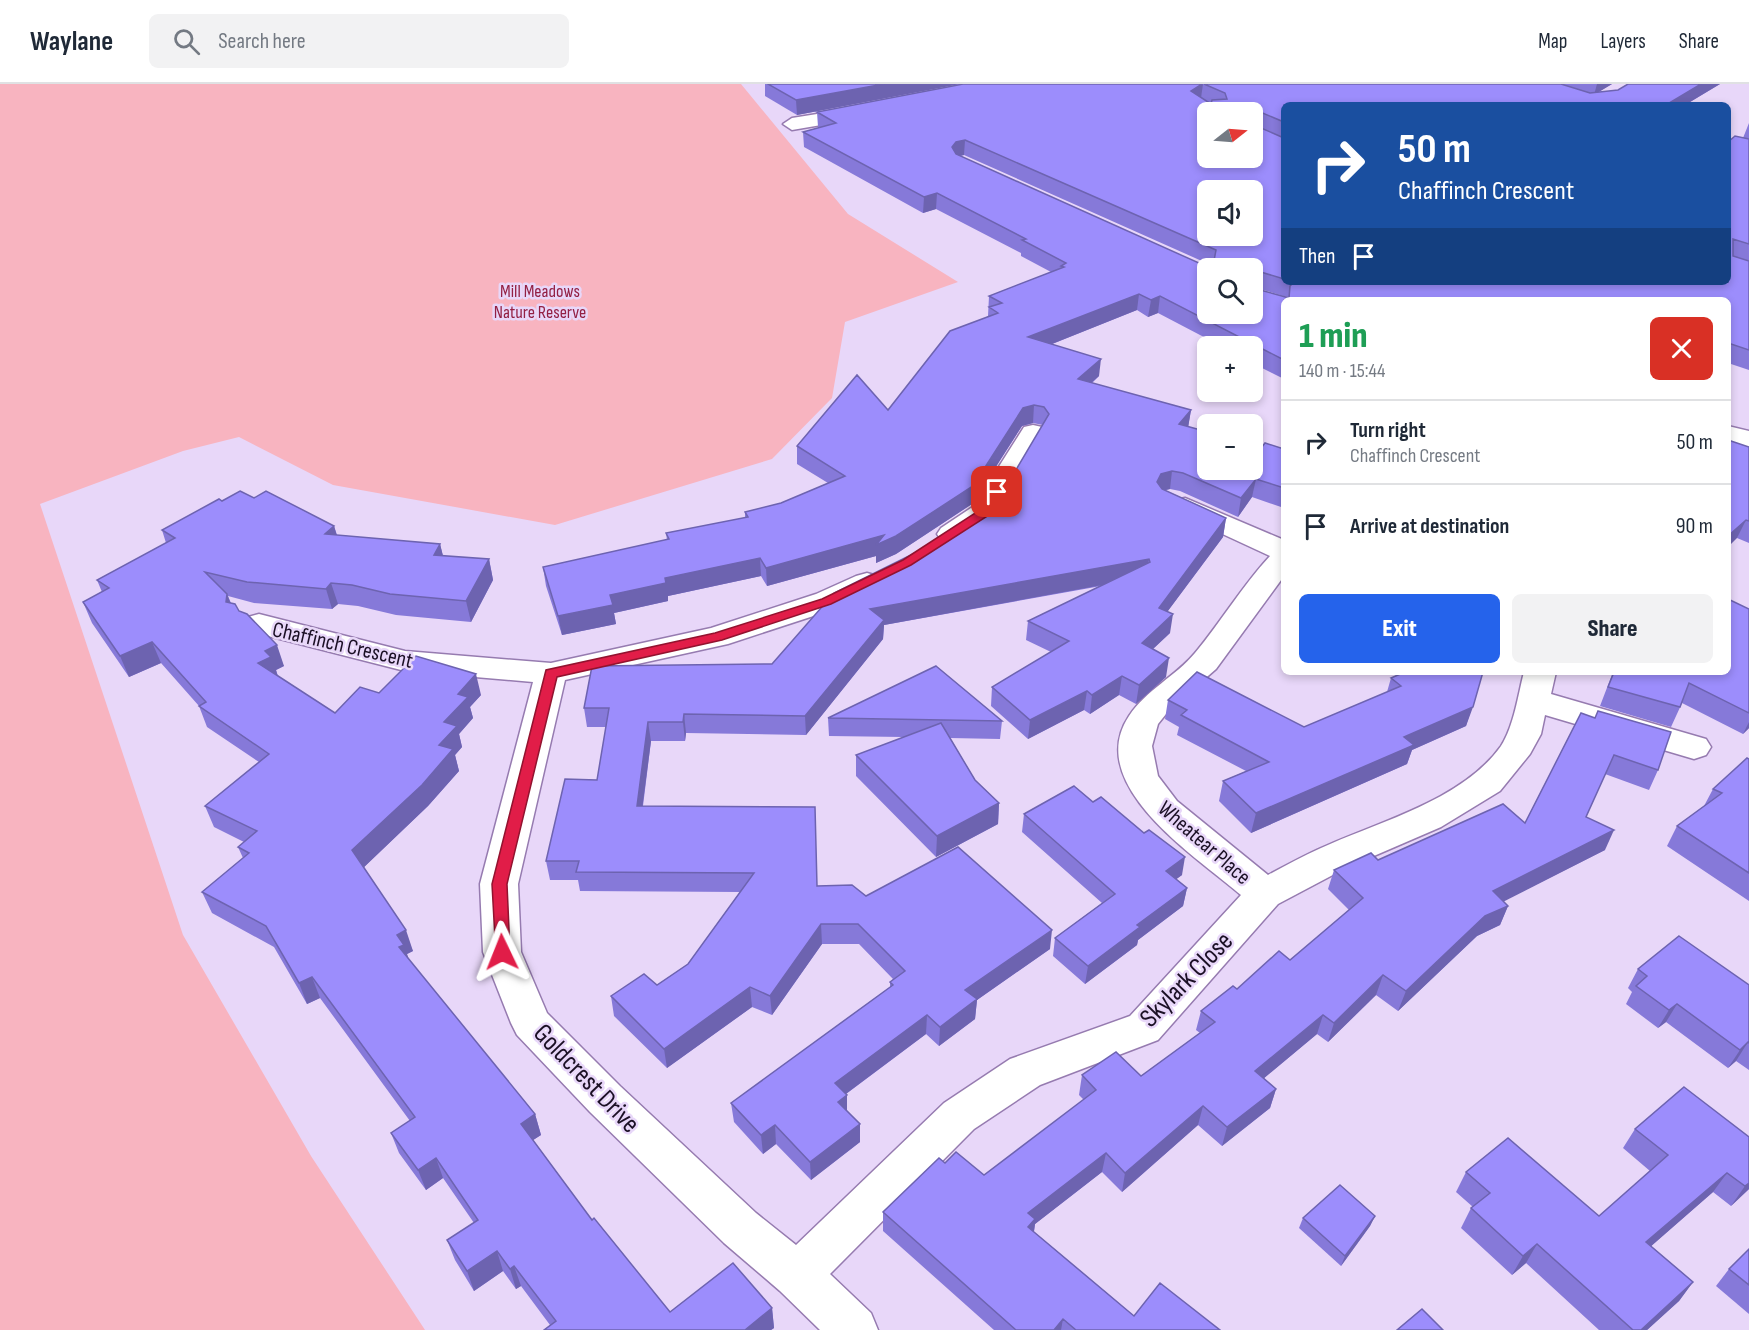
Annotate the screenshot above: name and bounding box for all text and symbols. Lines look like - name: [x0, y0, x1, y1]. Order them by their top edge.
- search box: [149, 14, 569, 68]
- text: Waylane: [30, 25, 113, 58]
- icon: search: [170, 25, 203, 58]
- text: Search here: [218, 28, 306, 55]
- text: Map: [1538, 29, 1567, 54]
- text: Layers: [1600, 29, 1646, 54]
- text: Share: [1679, 29, 1719, 54]
- north arrow: [1197, 102, 1263, 168]
- map controls: [1197, 102, 1263, 480]
- text: 50 m: [1398, 124, 1471, 175]
- icon: right: [1299, 126, 1377, 204]
- text: Chaffinch Crescent: [1398, 175, 1574, 207]
- button: sound: [1197, 180, 1263, 246]
- icon: arrive: [1347, 240, 1380, 273]
- text: Then: [1299, 243, 1335, 270]
- button: search: [1197, 258, 1263, 324]
- park label: Mill Meadows Nature Reserve: [494, 281, 586, 323]
- text: 1 min: [1299, 315, 1367, 358]
- button: close: [1650, 317, 1713, 380]
- button: +: [1197, 336, 1263, 402]
- text: 140 m · 15:44: [1299, 359, 1385, 383]
- button: −: [1197, 414, 1263, 480]
- text: Turn right: [1350, 417, 1426, 444]
- icon: right: [1299, 426, 1332, 459]
- text: 50 m: [1677, 429, 1713, 456]
- text: Chaffinch Crescent: [1350, 444, 1480, 468]
- pin: [971, 466, 1022, 517]
- icon: arrive: [980, 475, 1013, 508]
- icon: arrive: [1299, 510, 1332, 543]
- text: Arrive at destination: [1350, 513, 1509, 540]
- text: 90 m: [1676, 513, 1713, 540]
- button: Exit: [1299, 594, 1500, 663]
- button: Share: [1512, 594, 1713, 663]
- street label: Chaffinch Crescent: [270, 616, 416, 675]
- street label: Wheatear Place: [1152, 796, 1256, 891]
- position arrow: [470, 920, 534, 984]
- street label: Skylark Close: [1134, 925, 1240, 1034]
- street label: Goldcrest Drive: [526, 1018, 646, 1140]

